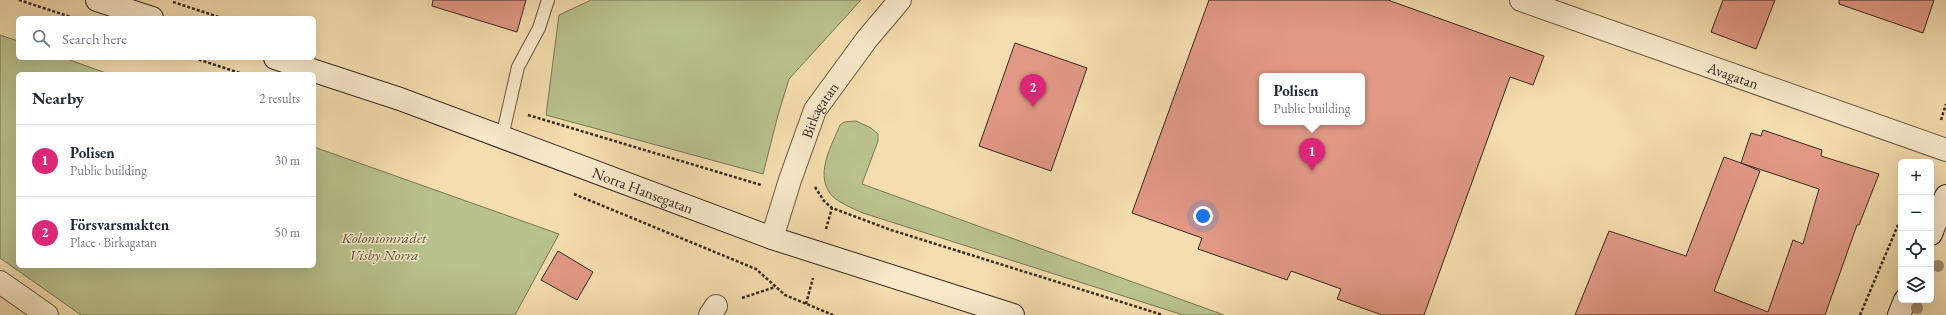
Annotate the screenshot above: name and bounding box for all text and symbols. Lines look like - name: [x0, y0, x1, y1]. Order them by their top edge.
- search box: [16, 16, 316, 60]
- icon: search: [30, 27, 52, 49]
- text: Search here: [62, 29, 127, 48]
- street label: Avagatan: [1704, 57, 1761, 93]
- popup: [1259, 73, 1365, 125]
- pin: 2: [1020, 74, 1046, 107]
- street label: Birkagatan: [796, 78, 842, 140]
- text: Polisen: [1274, 81, 1318, 100]
- text: Nearby: [32, 87, 84, 109]
- text: 2 results: [259, 90, 300, 107]
- text: Public building: [1274, 100, 1350, 117]
- pin: 1: [1299, 138, 1325, 171]
- text: Polisen: [70, 143, 115, 162]
- text: 1: [42, 152, 48, 169]
- text: 30 m: [275, 152, 300, 169]
- map controls: [1898, 159, 1934, 303]
- button: +: [1898, 159, 1934, 195]
- text: Public building: [70, 162, 147, 179]
- street label: Norra Hansegatan: [590, 162, 696, 217]
- button: −: [1898, 195, 1934, 231]
- your location: [1193, 206, 1213, 226]
- text: Försvarsmakten: [70, 215, 169, 234]
- text: 2: [42, 224, 48, 241]
- text: 50 m: [275, 224, 300, 241]
- park label: Koloniområdet Visby Norra: [341, 228, 427, 264]
- button: locate: [1898, 231, 1934, 267]
- text: Place · Birkagatan: [70, 234, 157, 251]
- button: layers: [1898, 267, 1934, 303]

